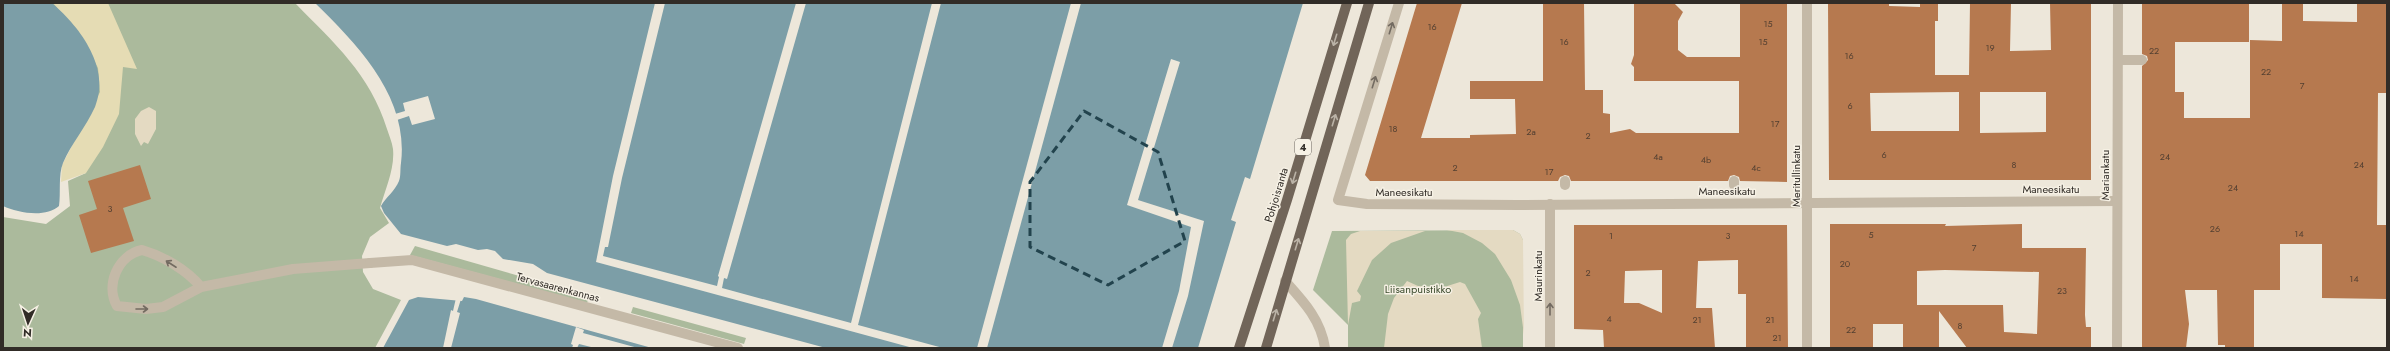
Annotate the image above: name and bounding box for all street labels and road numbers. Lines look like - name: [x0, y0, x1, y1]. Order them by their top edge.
- road number: 4: [1295, 139, 1311, 155]
- street label: Meritullinkatu: [1788, 145, 1804, 207]
- street label: Mariankatu: [2097, 150, 2113, 200]
- street label: Pohjoisranta: [1260, 166, 1292, 224]
- street label: Maneesikatu: [2022, 181, 2080, 197]
- street label: Maneesikatu: [1698, 183, 1756, 199]
- street label: Maneesikatu: [1375, 184, 1433, 200]
- street label: Maurinkatu: [1530, 251, 1546, 301]
- street label: Tervasaarenkannas: [515, 268, 602, 306]

